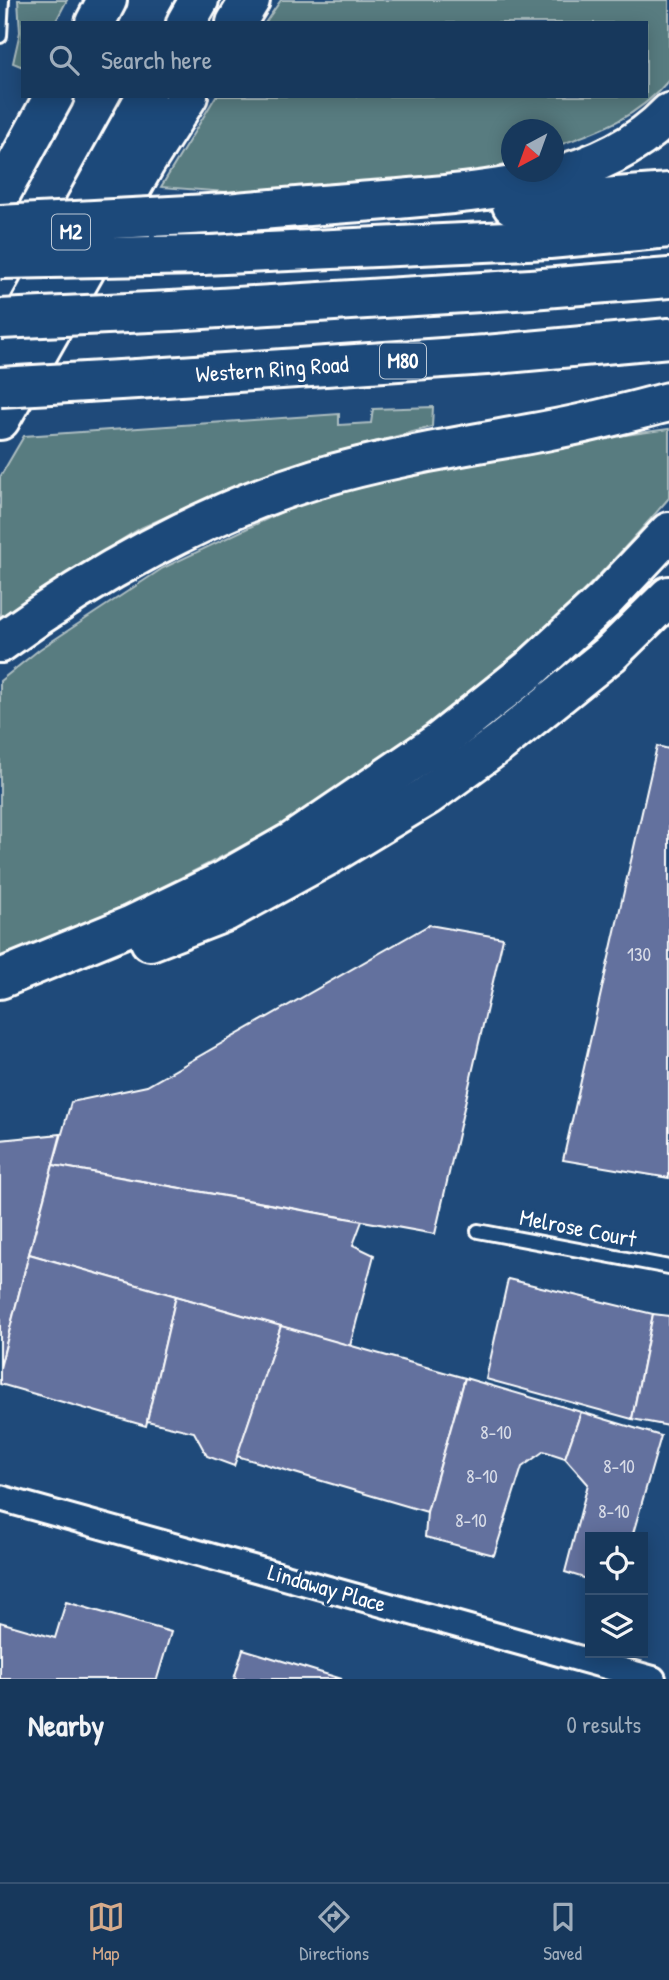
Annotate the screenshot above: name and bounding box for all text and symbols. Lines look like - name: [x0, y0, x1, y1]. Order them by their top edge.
- search box: [21, 21, 648, 98]
- icon: search: [45, 41, 83, 79]
- text: Search here: [101, 42, 212, 77]
- north arrow: [501, 119, 564, 182]
- road number: M2: [52, 215, 90, 250]
- road number: M80: [380, 344, 426, 378]
- street label: Western Ring Road: [195, 348, 349, 389]
- house number: 130: [627, 941, 651, 967]
- street label: Melrose Court: [517, 1201, 640, 1254]
- house number: 8-10: [480, 1419, 512, 1445]
- house number: 8-10: [603, 1453, 635, 1479]
- house number: 8-10: [466, 1463, 498, 1489]
- house number: 8-10: [598, 1498, 630, 1524]
- house number: 8-10: [455, 1507, 487, 1533]
- map controls: [585, 1532, 648, 1658]
- button: locate: [585, 1532, 648, 1595]
- street label: Lindaway Place: [265, 1556, 390, 1619]
- button: layers: [585, 1595, 648, 1658]
- text: Nearby: [28, 1705, 104, 1745]
- text: 0 results: [566, 1709, 641, 1740]
- tab: Map: [87, 1898, 125, 1966]
- tab: Directions: [299, 1898, 369, 1966]
- tab: Saved: [543, 1898, 582, 1966]

